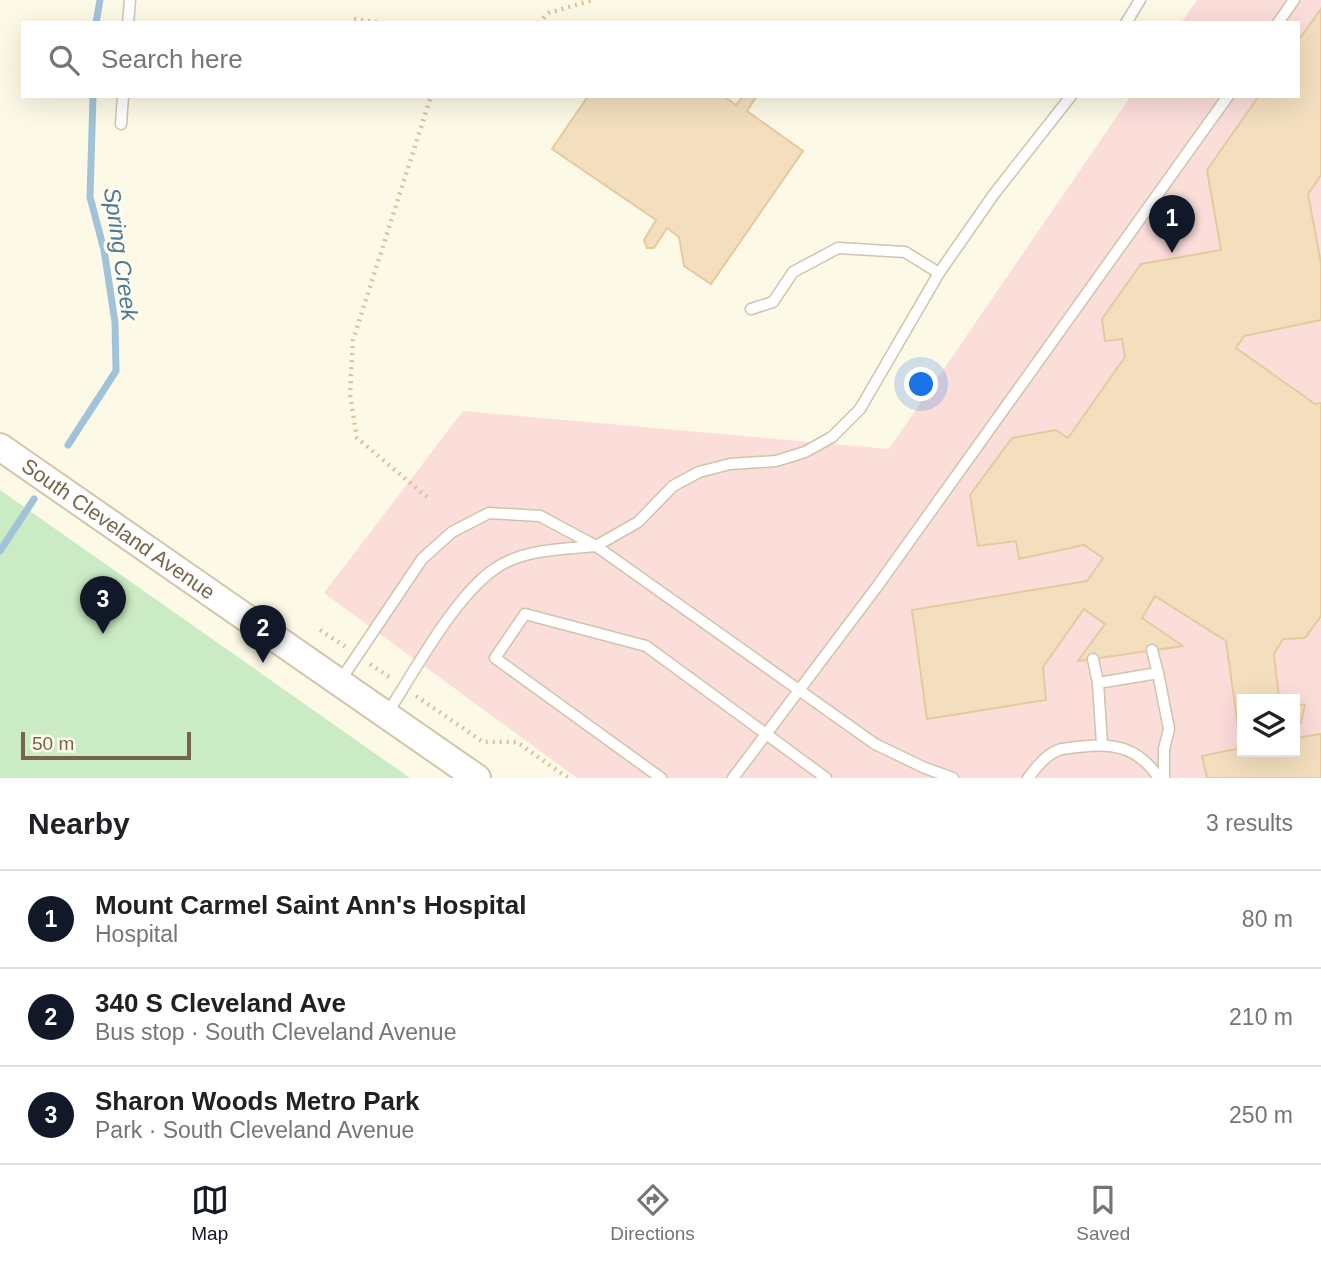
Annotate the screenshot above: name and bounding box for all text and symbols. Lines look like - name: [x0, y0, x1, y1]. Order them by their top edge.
- search box: [21, 21, 1300, 98]
- icon: search: [45, 41, 83, 79]
- text: Search here: [101, 44, 243, 74]
- water label: Spring Creek: [99, 186, 143, 324]
- pin: 1: [1149, 195, 1195, 253]
- your location: [904, 367, 938, 401]
- street label: South Cleveland Avenue: [18, 454, 220, 604]
- pin: 3: [80, 576, 126, 634]
- pin: 2: [240, 605, 286, 663]
- map controls: [1237, 694, 1300, 757]
- button: layers: [1237, 694, 1300, 757]
- scale bar: [21, 729, 191, 761]
- text: 50 m: [32, 733, 74, 754]
- text: Nearby: [28, 807, 130, 840]
- text: 3 results: [1206, 810, 1293, 836]
- text: Mount Carmel Saint Ann's Hospital: [95, 890, 526, 920]
- text: 1: [45, 906, 57, 932]
- text: 80 m: [1242, 906, 1293, 932]
- text: Hospital: [95, 921, 178, 947]
- text: 340 S Cleveland Ave: [95, 988, 346, 1018]
- text: 2: [45, 1004, 57, 1030]
- text: 210 m: [1229, 1004, 1293, 1030]
- text: Bus stop · South Cleveland Avenue: [95, 1019, 456, 1045]
- text: Sharon Woods Metro Park: [95, 1086, 420, 1116]
- text: 3: [45, 1102, 57, 1128]
- text: 250 m: [1229, 1102, 1293, 1128]
- text: Park · South Cleveland Avenue: [95, 1117, 414, 1143]
- tab: Map: [191, 1181, 229, 1245]
- tab: Directions: [610, 1181, 695, 1245]
- tab: Saved: [1076, 1181, 1130, 1245]

